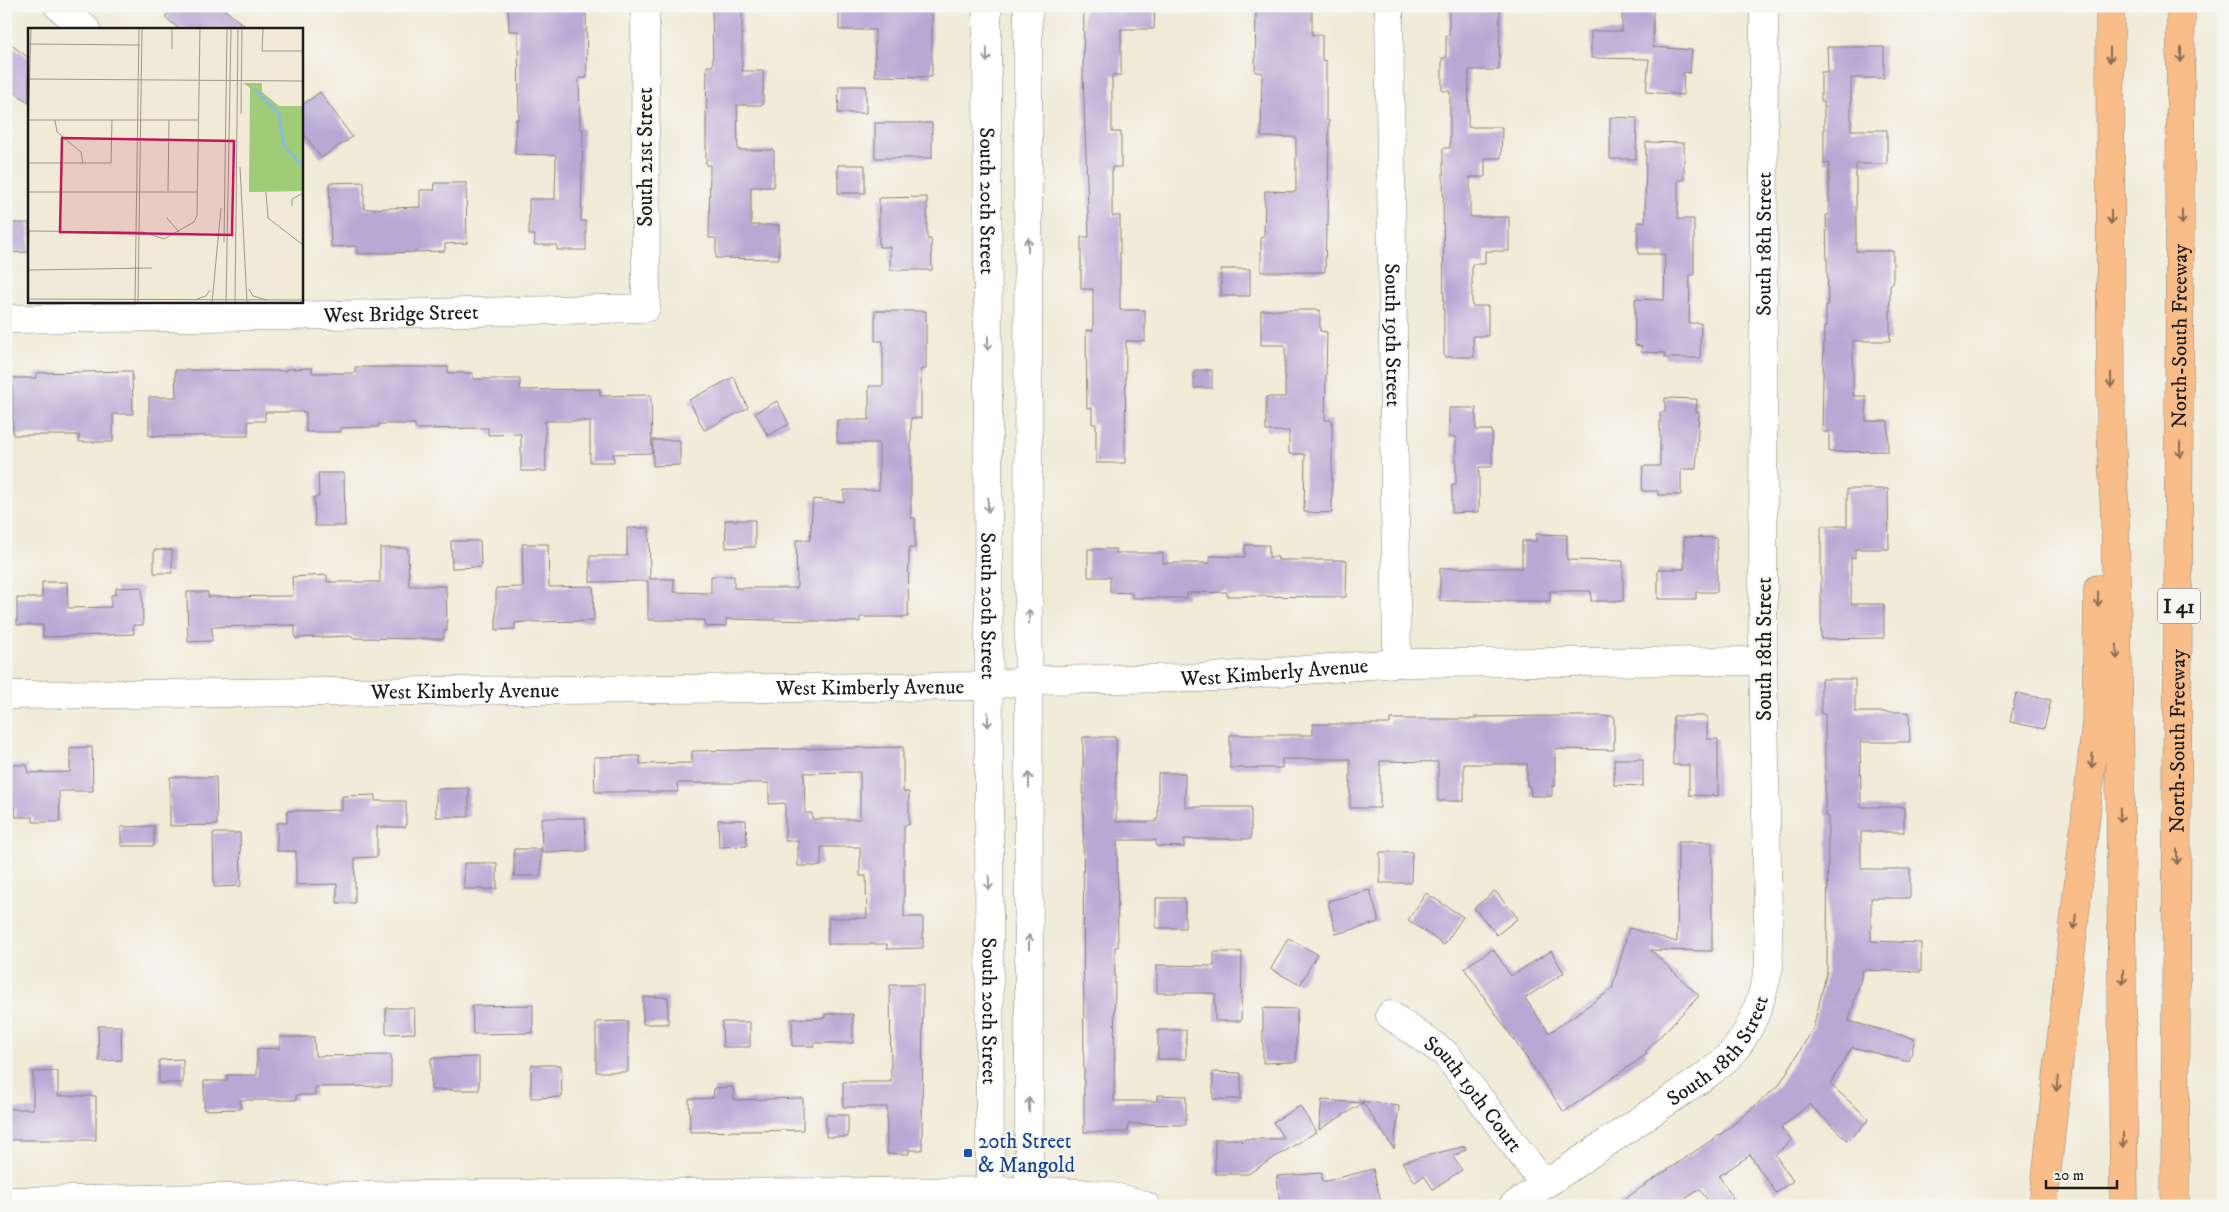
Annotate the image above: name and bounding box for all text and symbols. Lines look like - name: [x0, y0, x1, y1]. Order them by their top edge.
- inset map: [28, 28, 302, 302]
- one-way arrow: [982, 46, 992, 63]
- one-way arrow: [2105, 46, 2115, 63]
- one-way arrow: [2176, 46, 2186, 63]
- street label: South 21st Street: [633, 87, 659, 227]
- street label: South 20th Street: [973, 127, 1000, 275]
- street label: South 18th Street: [1752, 172, 1778, 316]
- one-way arrow: [2106, 209, 2116, 225]
- one-way arrow: [2177, 209, 2187, 225]
- one-way arrow: [1023, 237, 1033, 254]
- street label: North-South Freeway: [2167, 243, 2194, 428]
- street label: South 19th Street: [1378, 263, 1406, 407]
- street label: West Bridge Street: [322, 300, 479, 329]
- one-way arrow: [983, 334, 993, 351]
- one-way arrow: [2106, 372, 2116, 388]
- one-way arrow: [2175, 442, 2185, 458]
- one-way arrow: [983, 497, 993, 513]
- street label: South 20th Street: [974, 532, 1001, 680]
- street label: South 18th Street: [1752, 577, 1778, 721]
- road number: I 41: [2158, 588, 2200, 624]
- one-way arrow: [2093, 590, 2103, 606]
- one-way arrow: [1024, 609, 1034, 626]
- one-way arrow: [2113, 644, 2122, 660]
- street label: North-South Freeway: [2165, 648, 2192, 833]
- street label: West Kimberly Avenue: [1179, 653, 1370, 692]
- street label: West Kimberly Avenue: [775, 674, 965, 702]
- street label: West Kimberly Avenue: [370, 678, 560, 706]
- one-way arrow: [983, 712, 993, 728]
- one-way arrow: [2087, 753, 2097, 769]
- one-way arrow: [1024, 772, 1034, 788]
- one-way arrow: [2115, 806, 2125, 822]
- one-way arrow: [2173, 849, 2182, 865]
- one-way arrow: [984, 874, 994, 891]
- one-way arrow: [2070, 914, 2079, 930]
- one-way arrow: [1024, 934, 1034, 950]
- street label: South 20th Street: [975, 937, 1002, 1085]
- one-way arrow: [2118, 969, 2127, 985]
- street label: South 18th Street: [1662, 992, 1775, 1112]
- street label: South 19th Court: [1419, 1031, 1528, 1158]
- one-way arrow: [2052, 1076, 2062, 1092]
- one-way arrow: [1024, 1097, 1034, 1113]
- place label: 20th Street & Mangold: [978, 1129, 1075, 1179]
- one-way arrow: [2118, 1131, 2128, 1147]
- marker: 20th Street & Mangold: [962, 1147, 974, 1159]
- scale bar: [2046, 1157, 2118, 1189]
- text: 20 m: [2054, 1166, 2084, 1185]

